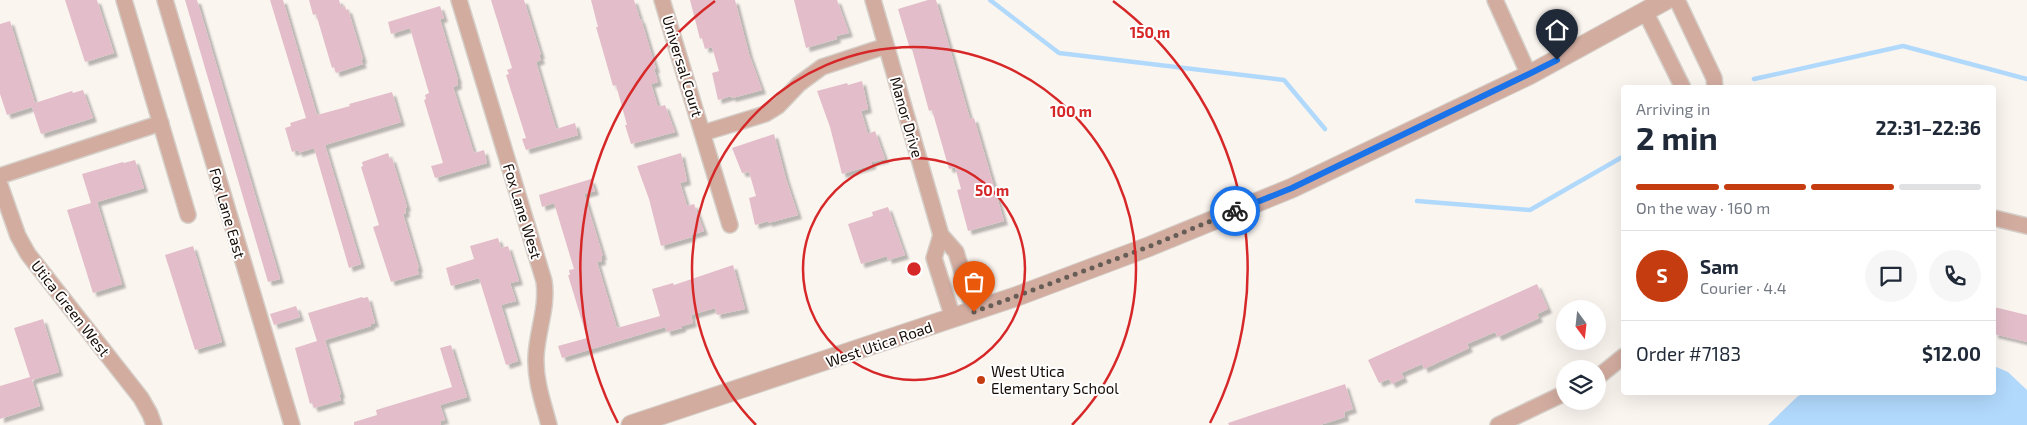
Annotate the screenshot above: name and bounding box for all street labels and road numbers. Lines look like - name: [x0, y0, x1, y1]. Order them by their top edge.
- street label: Universal Court: [659, 13, 707, 119]
- street label: Manor Drive: [887, 74, 927, 160]
- street label: Fox Lane West: [500, 161, 546, 261]
- street label: Fox Lane East: [206, 166, 250, 261]
- street label: Utica Green West: [28, 256, 114, 360]
- street label: West Utica Road: [823, 317, 935, 371]

